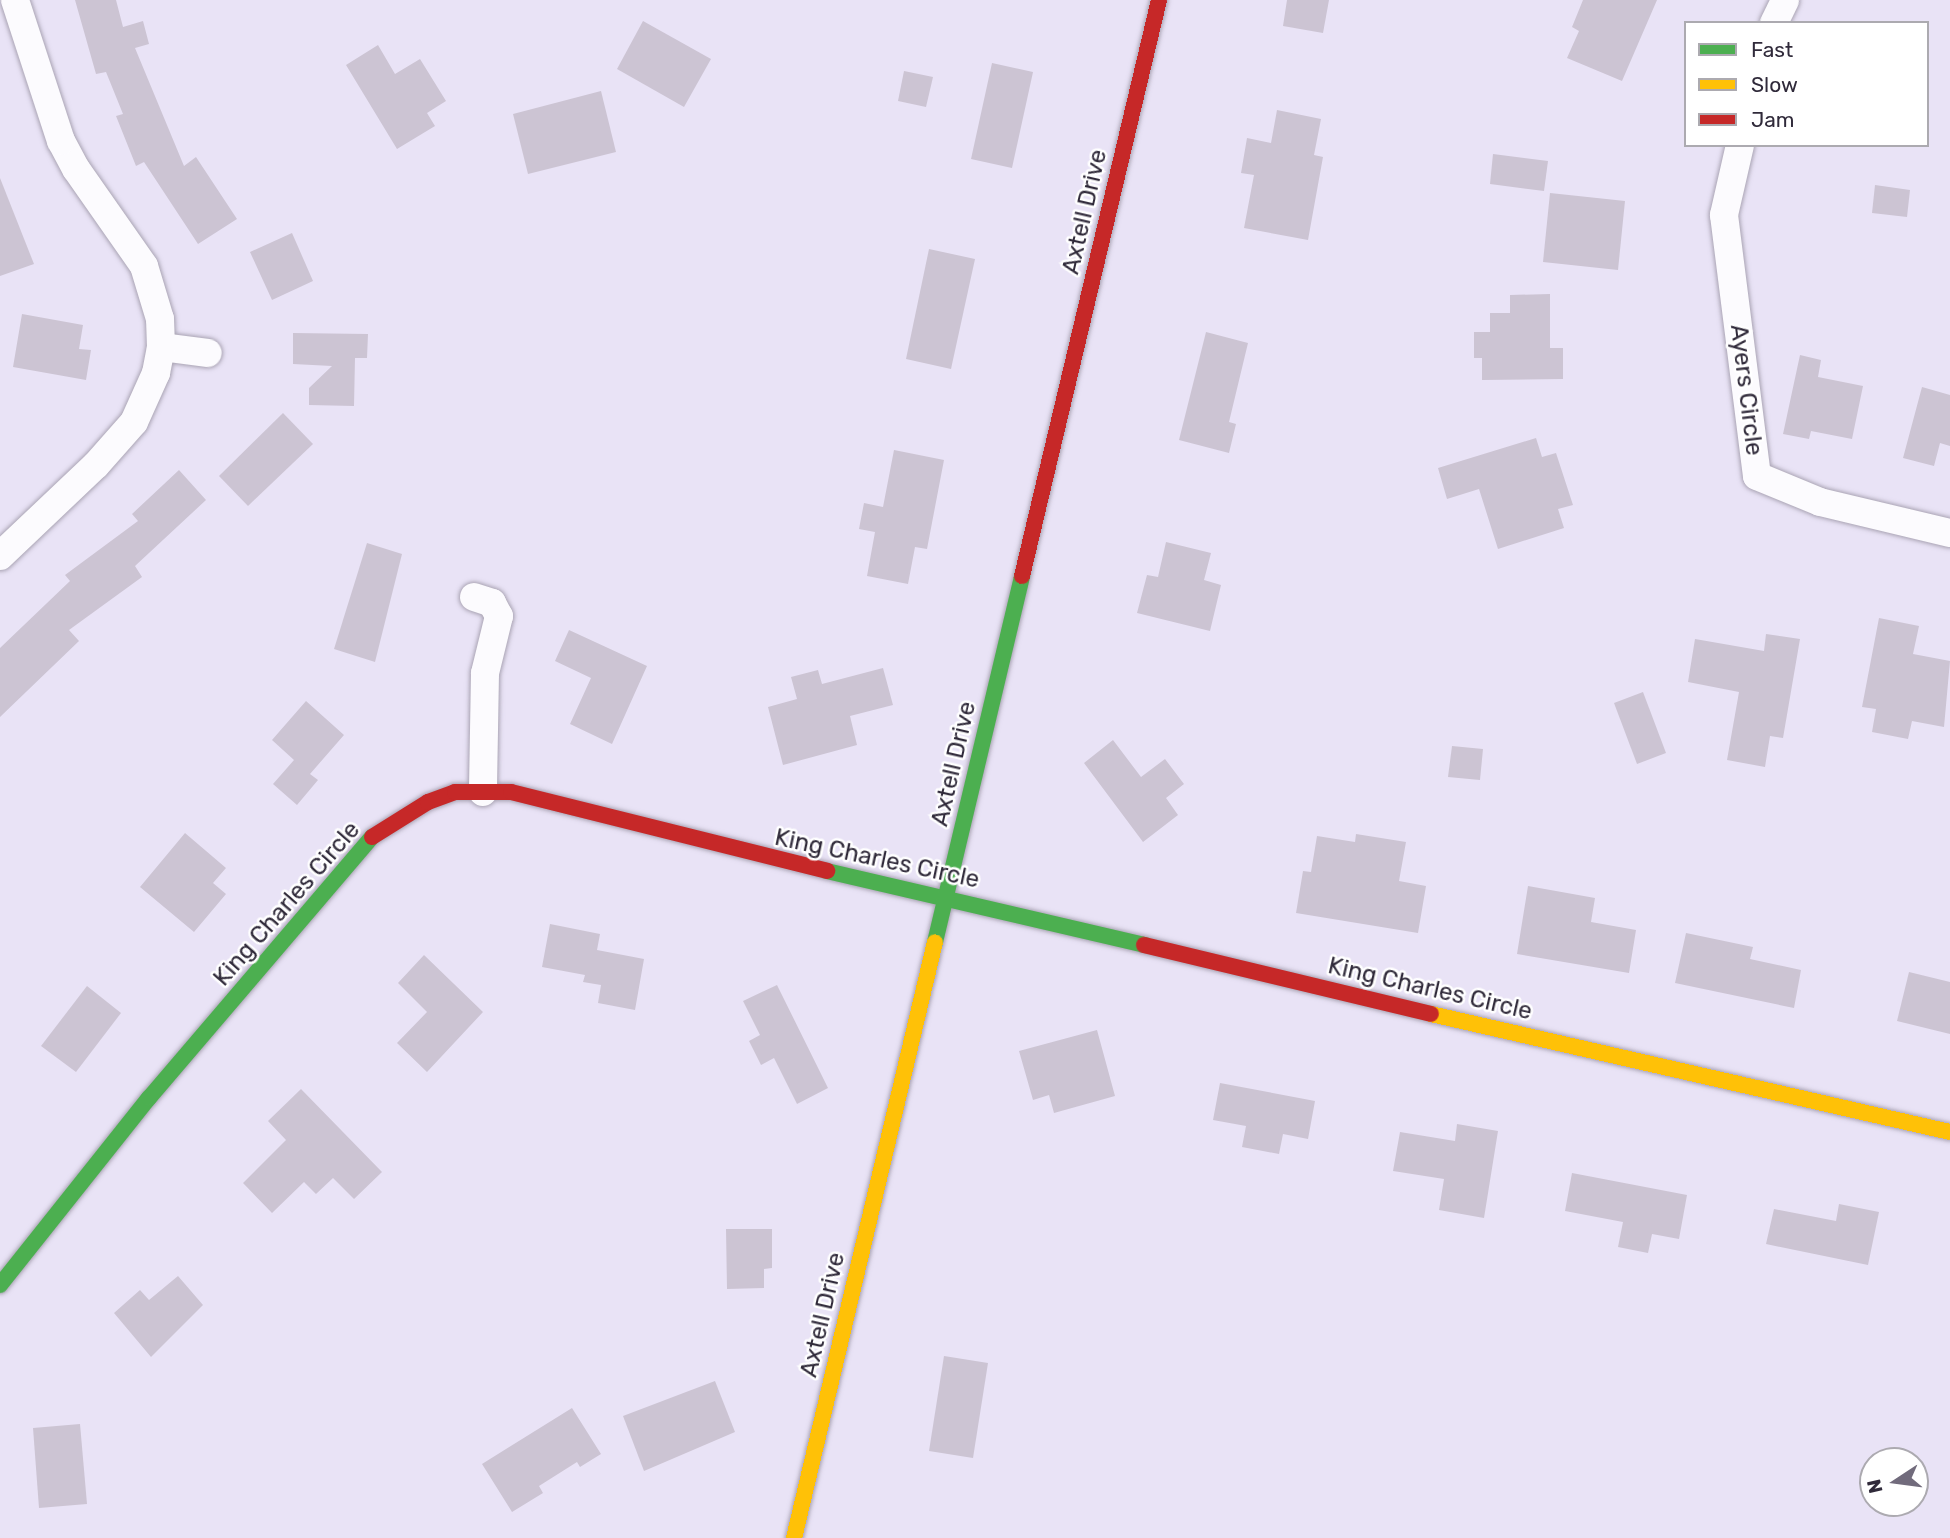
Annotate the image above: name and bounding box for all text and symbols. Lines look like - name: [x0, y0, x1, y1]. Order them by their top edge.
- legend: [1684, 21, 1929, 147]
- text: Fast: [1751, 37, 1793, 62]
- text: Slow: [1751, 72, 1798, 97]
- text: Jam: [1751, 107, 1795, 132]
- street label: Axtell Drive: [1057, 147, 1113, 277]
- street label: Ayers Circle: [1724, 323, 1768, 457]
- street label: Axtell Drive: [926, 699, 982, 829]
- street label: King Charles Circle: [208, 816, 366, 992]
- street label: King Charles Circle: [772, 823, 982, 895]
- street label: King Charles Circle: [1325, 952, 1535, 1026]
- street label: Axtell Drive: [795, 1250, 851, 1380]
- north arrow: [1859, 1447, 1929, 1517]
- text: N: [1862, 1477, 1888, 1496]

